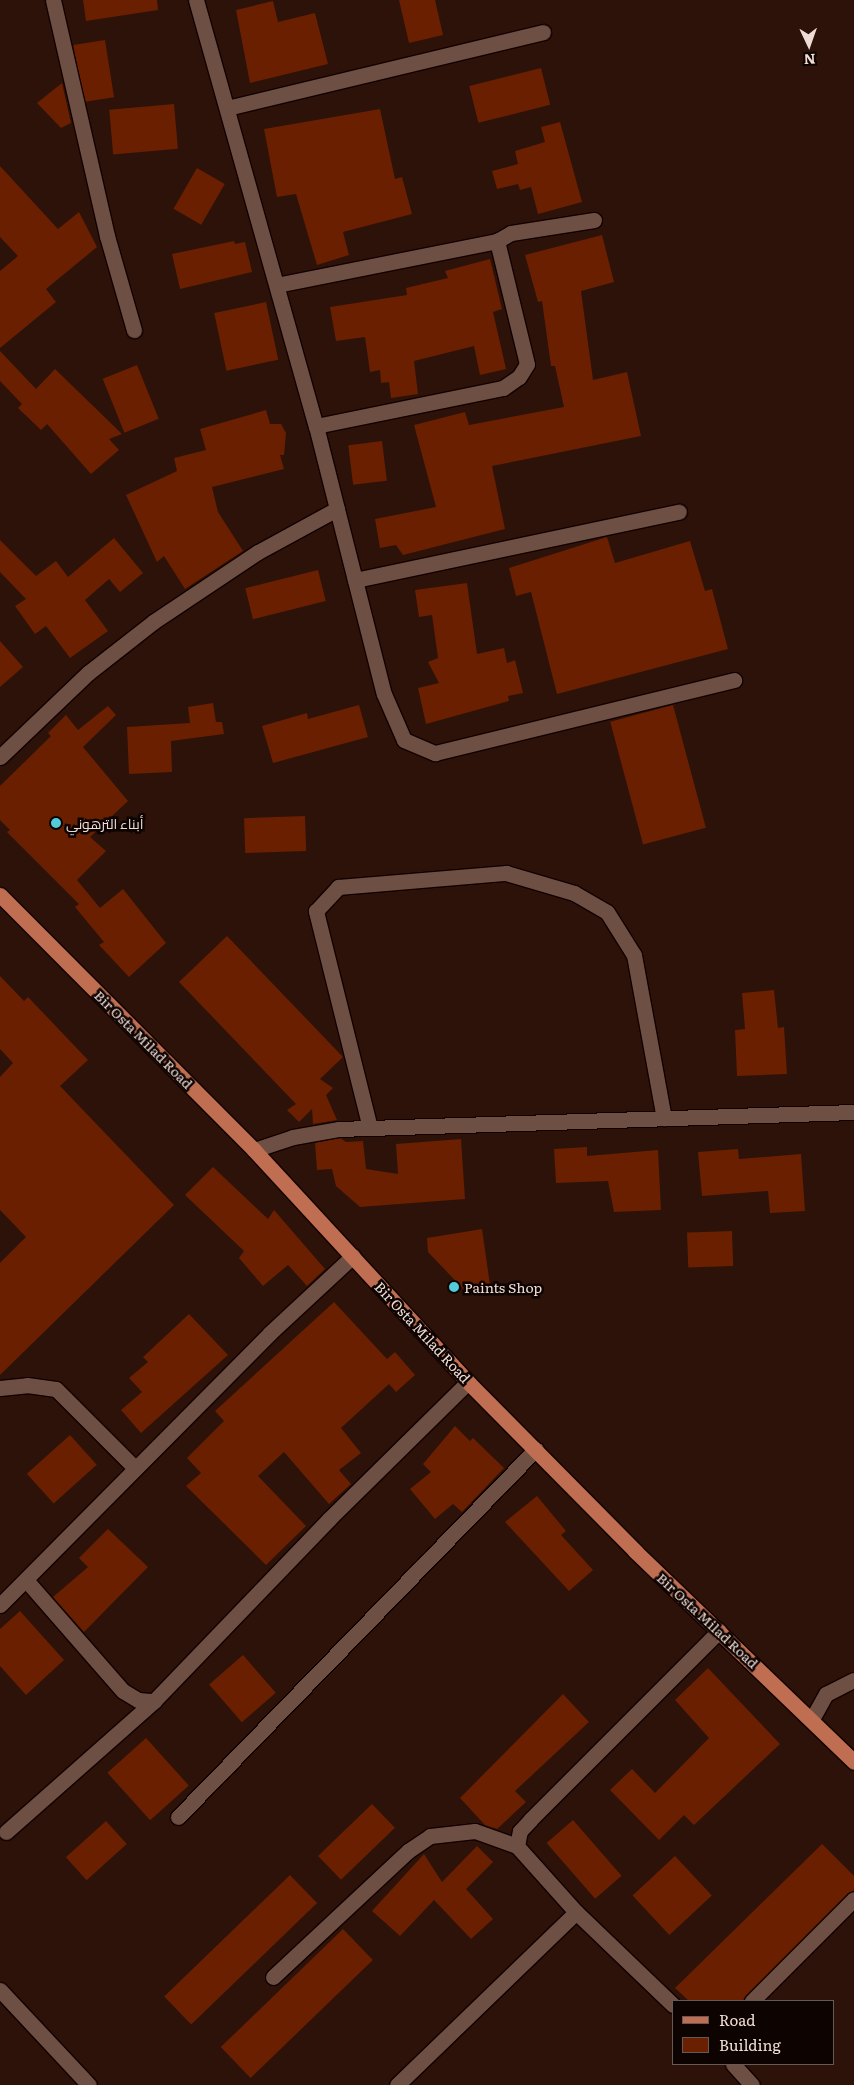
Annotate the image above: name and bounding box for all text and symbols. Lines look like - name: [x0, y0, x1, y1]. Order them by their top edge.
- north arrow: [784, 20, 834, 70]
- text: N: [803, 50, 816, 70]
- place label: أبناء الترهوني: [66, 815, 143, 831]
- marker: أبناء الترهوني: [50, 817, 62, 829]
- street label: Bir Osta Milad Road: [91, 986, 197, 1092]
- street label: Bir Osta Milad Road: [372, 1278, 474, 1386]
- place label: Paints Shop: [464, 1279, 542, 1295]
- marker: Paints Shop: [448, 1281, 460, 1293]
- street label: Bir Osta Milad Road: [654, 1569, 762, 1671]
- legend: [672, 2000, 834, 2065]
- text: Road: [719, 2008, 755, 2031]
- text: Building: [719, 2033, 781, 2056]

